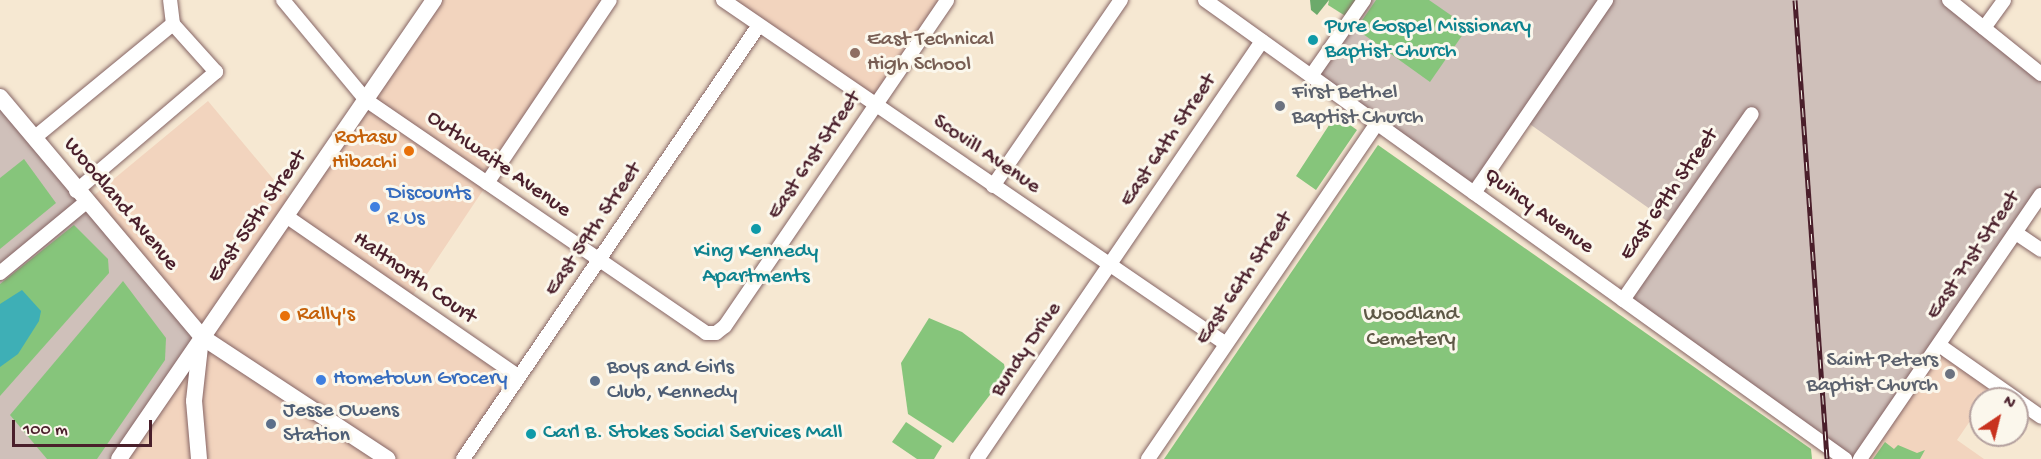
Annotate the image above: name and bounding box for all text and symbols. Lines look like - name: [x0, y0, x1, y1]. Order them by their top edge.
- place label: Pure Gospel Missionary Baptist Church: [1325, 14, 1531, 66]
- place label: East Technical High School: [867, 27, 994, 78]
- marker: Pure Gospel Missionary Baptist Church: [1306, 33, 1320, 47]
- marker: East Technical High School: [848, 46, 862, 60]
- street label: East 64th Street: [1115, 70, 1223, 212]
- place label: First Bethel Baptist Church: [1292, 80, 1423, 132]
- street label: East 61st Street: [762, 87, 868, 225]
- marker: First Bethel Baptist Church: [1273, 99, 1287, 113]
- street label: Outhwaite Avenue: [421, 105, 575, 225]
- street label: Scovill Avenue: [927, 109, 1045, 201]
- street label: East 69th Street: [1615, 124, 1725, 266]
- place label: Rotasu Hibachi: [332, 125, 397, 176]
- street label: Woodland Avenue: [56, 133, 184, 277]
- marker: Rotasu Hibachi: [402, 144, 416, 158]
- street label: East 55th Street: [202, 146, 314, 288]
- street label: East 59th Street: [540, 158, 648, 302]
- street label: Quincy Avenue: [1478, 163, 1598, 261]
- place label: Discounts R Us: [387, 181, 471, 232]
- street label: East 71st Street: [1921, 187, 2027, 325]
- marker: Discounts R Us: [368, 200, 382, 214]
- street label: East 66th Street: [1191, 207, 1299, 351]
- marker: King Kennedy Apartments: [749, 222, 763, 236]
- street label: Haltnorth Court: [347, 227, 481, 331]
- place label: King Kennedy Apartments: [694, 239, 818, 290]
- street label: Bundy Drive: [986, 297, 1068, 403]
- park label: Woodland Cemetery: [1364, 302, 1458, 354]
- place label: Rally's: [297, 303, 355, 329]
- marker: Rally's: [278, 309, 292, 323]
- place label: Saint Peters Baptist Church: [1807, 348, 1938, 400]
- place label: Boys and Girls Club, Kennedy: [607, 355, 737, 406]
- place label: Hometown Grocery: [333, 367, 508, 393]
- marker: Saint Peters Baptist Church: [1943, 367, 1957, 381]
- marker: Hometown Grocery: [314, 373, 328, 387]
- marker: Boys and Girls Club, Kennedy: [588, 374, 602, 388]
- north arrow: [1969, 387, 2029, 447]
- text: N: [1999, 393, 2018, 414]
- place label: Jesse Owens Station: [283, 398, 399, 450]
- scale bar: [15, 408, 154, 446]
- marker: Jesse Owens Station: [264, 417, 278, 431]
- text: 100 m: [23, 420, 68, 441]
- place label: Carl B. Stokes Social Services Mall: [543, 421, 843, 447]
- marker: Carl B. Stokes Social Services Mall: [524, 427, 538, 441]

